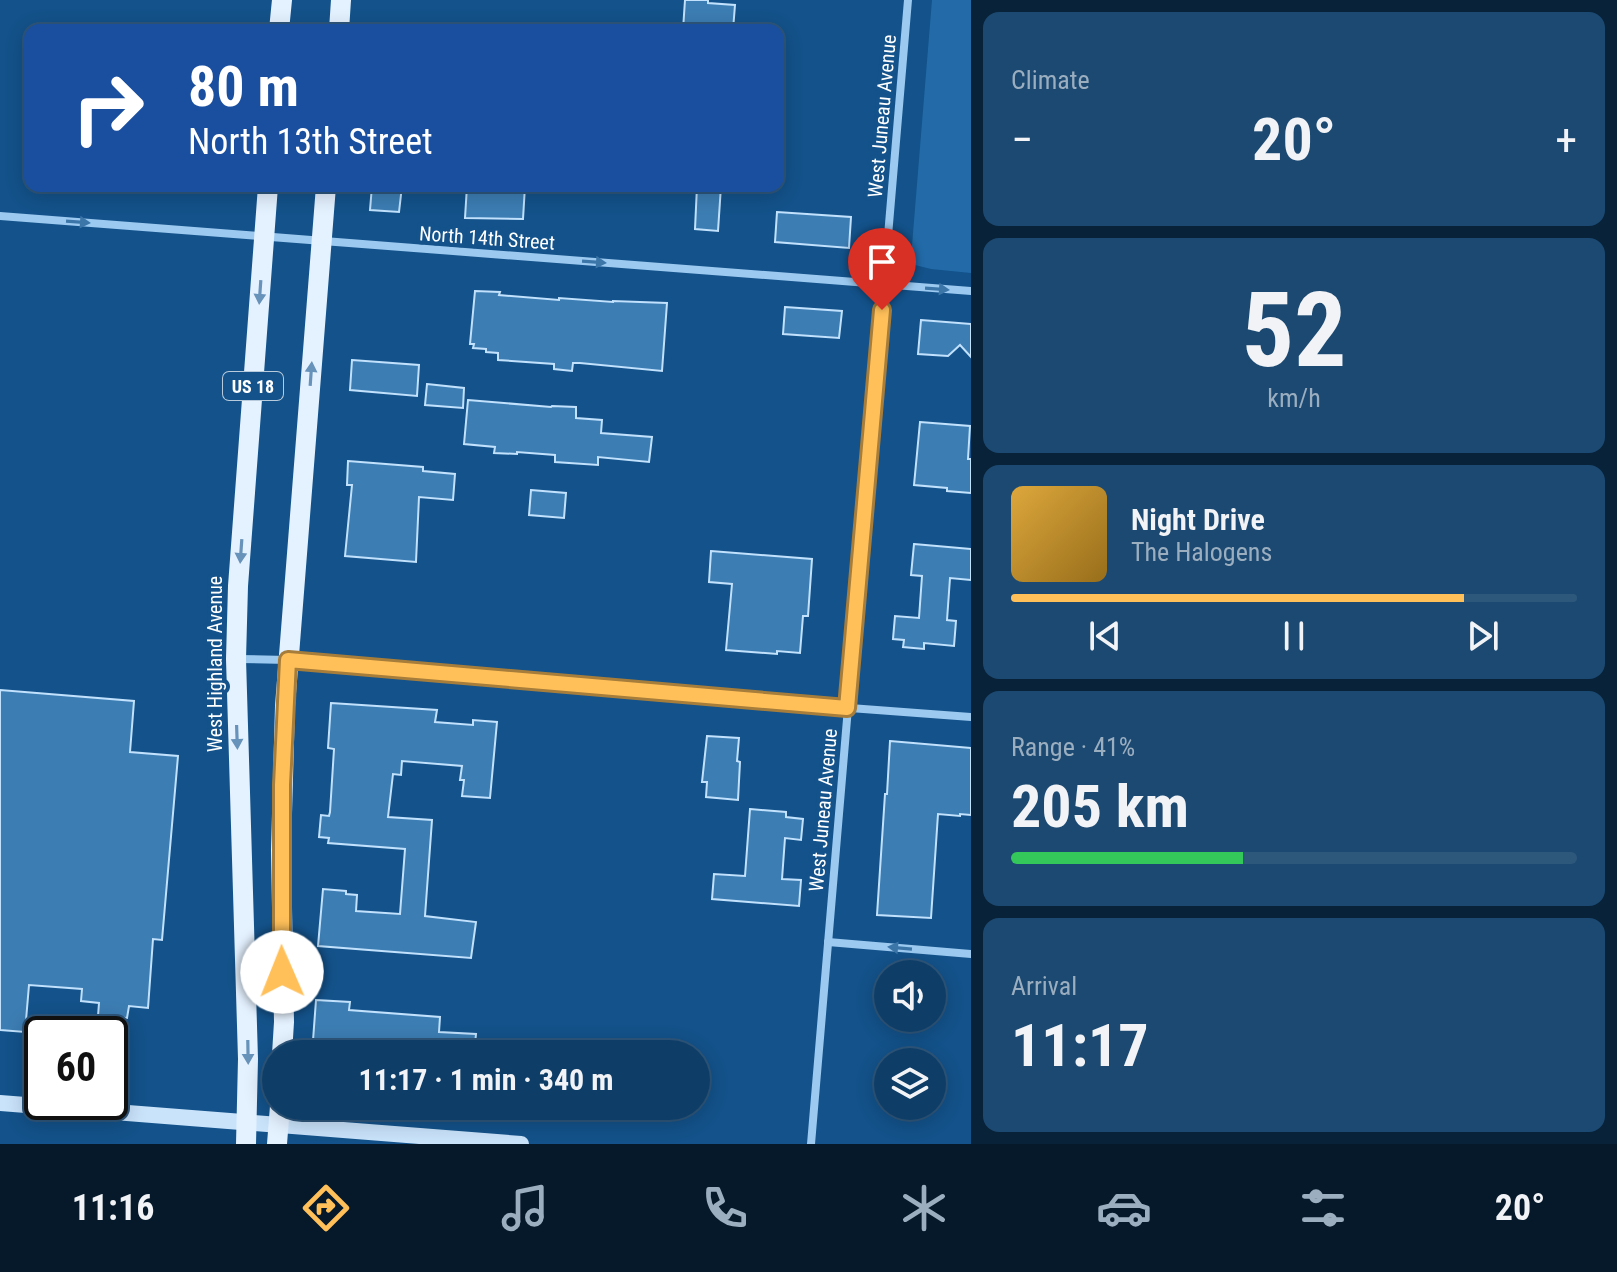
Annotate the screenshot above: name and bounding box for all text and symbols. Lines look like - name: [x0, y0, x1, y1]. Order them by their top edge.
- street label: West Juneau Avenue: [863, 33, 901, 199]
- text: 80 m: [188, 54, 299, 120]
- icon: right: [56, 56, 160, 160]
- text: Climate: [1011, 65, 1090, 95]
- text: 20°: [1252, 104, 1336, 175]
- text: −: [1011, 114, 1033, 166]
- text: +: [1555, 114, 1577, 166]
- text: North 13th Street: [188, 121, 433, 163]
- one-way arrow: [66, 216, 91, 229]
- street label: North 14th Street: [418, 221, 556, 255]
- pin: [848, 228, 916, 310]
- icon: arrive: [860, 240, 904, 284]
- one-way arrow: [582, 256, 607, 269]
- text: 52: [1241, 270, 1347, 391]
- one-way arrow: [253, 280, 266, 305]
- one-way arrow: [925, 283, 950, 296]
- one-way arrow: [305, 361, 318, 386]
- road number: US 18: [223, 372, 283, 400]
- text: km/h: [1267, 383, 1321, 413]
- text: Night Drive: [1131, 502, 1265, 537]
- text: The Halogens: [1131, 537, 1272, 567]
- one-way arrow: [234, 539, 247, 564]
- street label: West Highland Avenue: [203, 576, 227, 752]
- icon: previous: [1083, 614, 1127, 658]
- icon: pause: [1272, 614, 1316, 658]
- icon: next: [1461, 614, 1505, 658]
- one-way arrow: [231, 725, 244, 750]
- street label: West Juneau Avenue: [804, 727, 842, 893]
- text: Range · 41%: [1011, 732, 1135, 762]
- text: 205 km: [1011, 771, 1189, 842]
- position arrow: [240, 930, 324, 1014]
- one-way arrow: [887, 941, 912, 954]
- map controls: [874, 960, 946, 1120]
- button: sound: [874, 960, 946, 1032]
- text: Arrival: [1011, 971, 1077, 1001]
- text: 11:17: [1011, 1010, 1149, 1081]
- speed limit sign: 60: [24, 1016, 128, 1120]
- one-way arrow: [242, 1040, 254, 1065]
- button: layers: [874, 1048, 946, 1120]
- text: 11:17 · 1 min · 340 m: [359, 1062, 613, 1097]
- icon: directions: [298, 1180, 354, 1236]
- icon: music: [497, 1180, 553, 1236]
- icon: phone: [697, 1180, 753, 1236]
- icon: climate: [896, 1180, 952, 1236]
- icon: car: [1096, 1180, 1152, 1236]
- icon: filters: [1295, 1180, 1351, 1236]
- text: 11:16: [72, 1187, 154, 1229]
- text: 20°: [1495, 1187, 1545, 1229]

